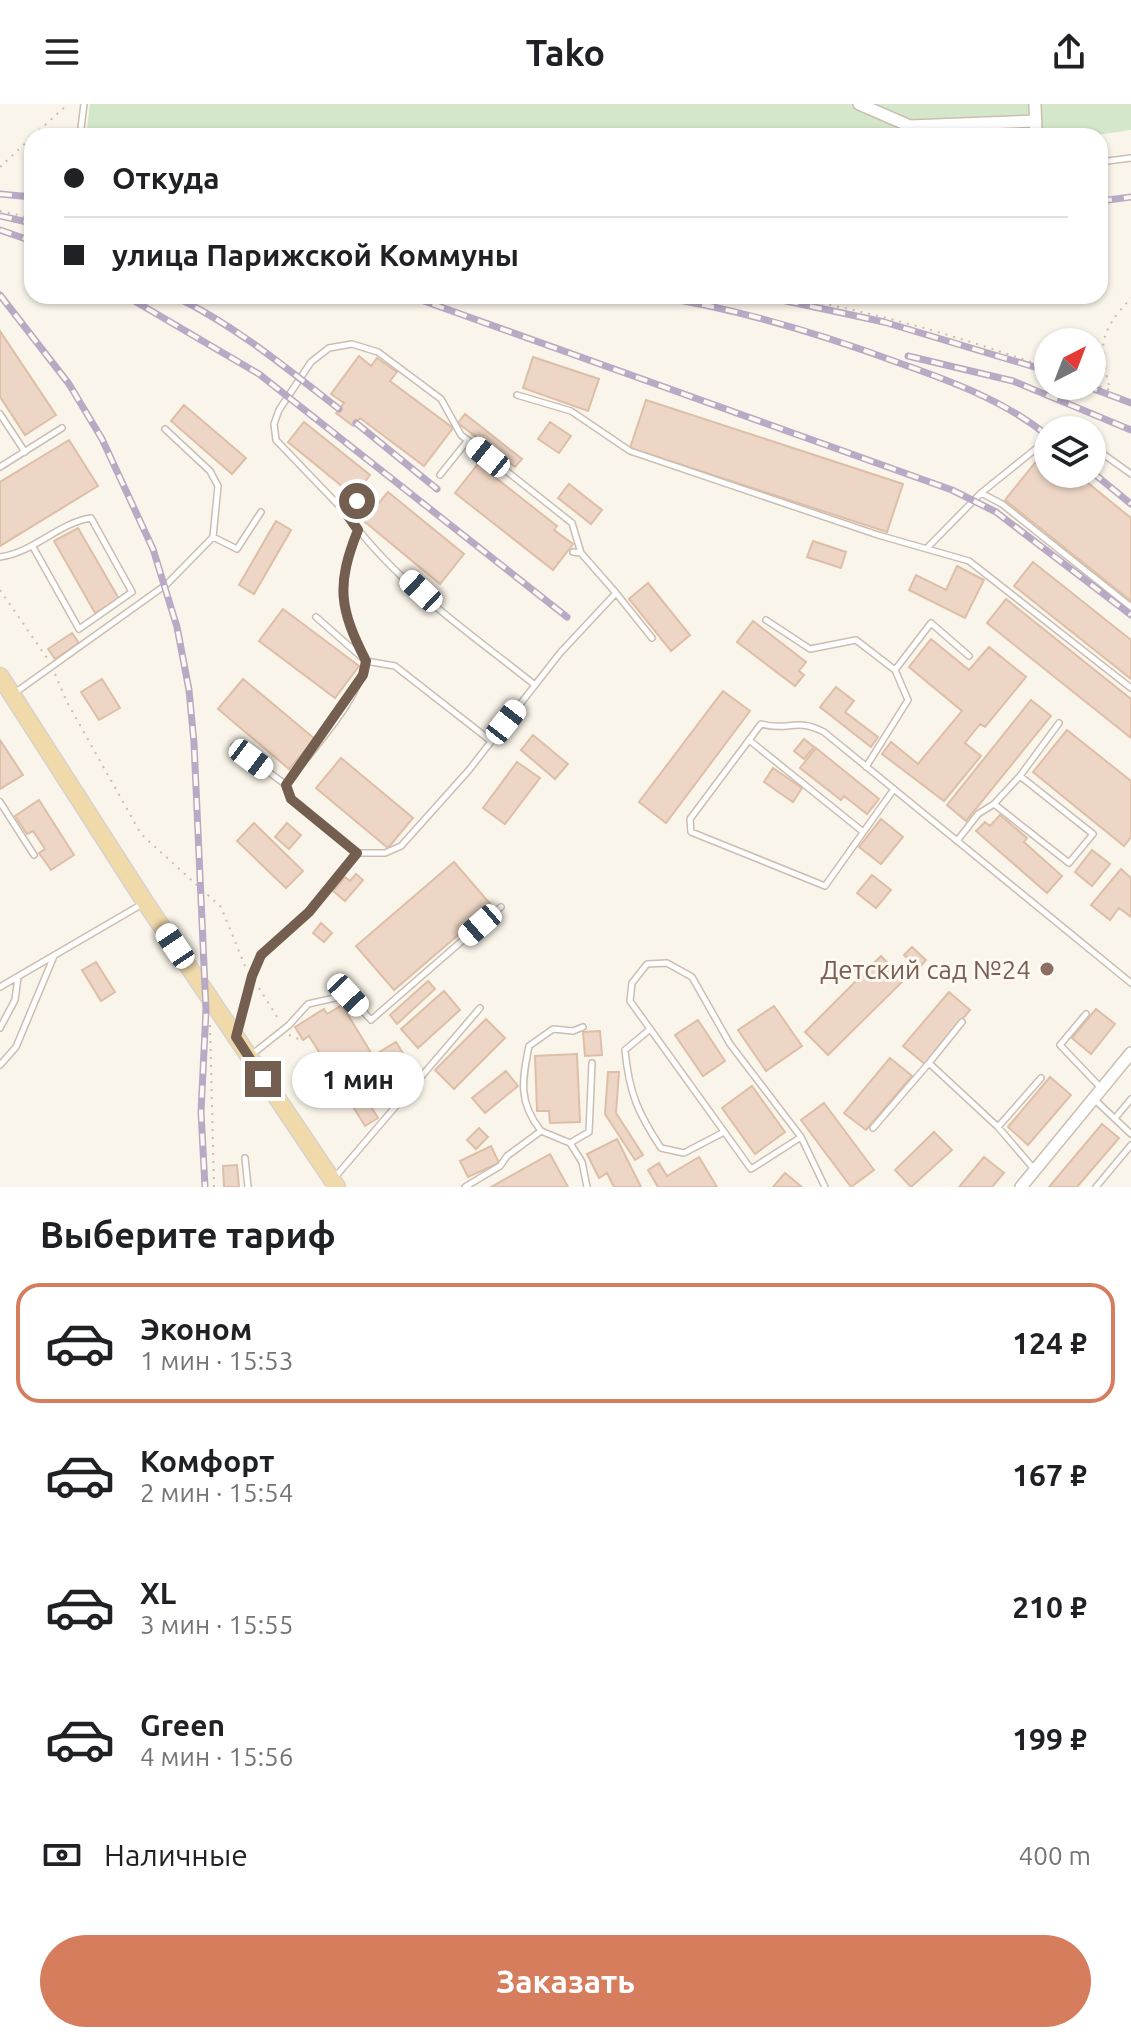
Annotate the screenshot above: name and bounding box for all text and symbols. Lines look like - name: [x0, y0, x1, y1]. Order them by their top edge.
- icon: menu: [40, 30, 84, 74]
- icon: share: [1047, 30, 1091, 74]
- text: Tako: [526, 32, 605, 73]
- text: Откуда: [112, 161, 220, 195]
- text: улица Парижской Коммуны: [112, 238, 519, 272]
- north arrow: [1034, 328, 1106, 400]
- map controls: [1034, 328, 1106, 488]
- button: layers: [1034, 416, 1106, 488]
- car: [462, 433, 514, 481]
- route start: [339, 483, 375, 519]
- car: [395, 566, 447, 616]
- car: [482, 696, 530, 748]
- car: [225, 735, 277, 783]
- car: [454, 900, 506, 950]
- car: [152, 919, 198, 973]
- place label: Детский сад №24: [820, 955, 1031, 984]
- marker: Детский сад №24: [1038, 960, 1056, 978]
- car: [323, 969, 373, 1021]
- callout: 1 мин: [291, 1051, 423, 1107]
- route end: [245, 1061, 281, 1097]
- text: 1 мин: [322, 1065, 394, 1094]
- text: Выберите тариф: [40, 1214, 336, 1255]
- icon: car: [44, 1307, 116, 1379]
- text: Эконом: [140, 1312, 252, 1346]
- text: 124 ₽: [1012, 1326, 1087, 1360]
- text: 1 мин · 15:53: [140, 1346, 293, 1375]
- icon: car: [44, 1439, 116, 1511]
- text: Комфорт: [140, 1444, 274, 1478]
- text: 167 ₽: [1012, 1458, 1087, 1492]
- text: 2 мин · 15:54: [140, 1478, 293, 1507]
- icon: car: [44, 1571, 116, 1643]
- text: XL: [140, 1576, 176, 1610]
- text: 210 ₽: [1012, 1590, 1087, 1624]
- text: 3 мин · 15:55: [140, 1610, 293, 1639]
- icon: car: [44, 1703, 116, 1775]
- text: Green: [140, 1708, 225, 1742]
- text: 199 ₽: [1012, 1722, 1087, 1756]
- text: 4 мин · 15:56: [140, 1742, 293, 1771]
- icon: cash: [40, 1833, 84, 1877]
- text: Наличные: [104, 1838, 248, 1872]
- text: 400 m: [1019, 1841, 1091, 1870]
- button: Заказать: [40, 1935, 1091, 2027]

